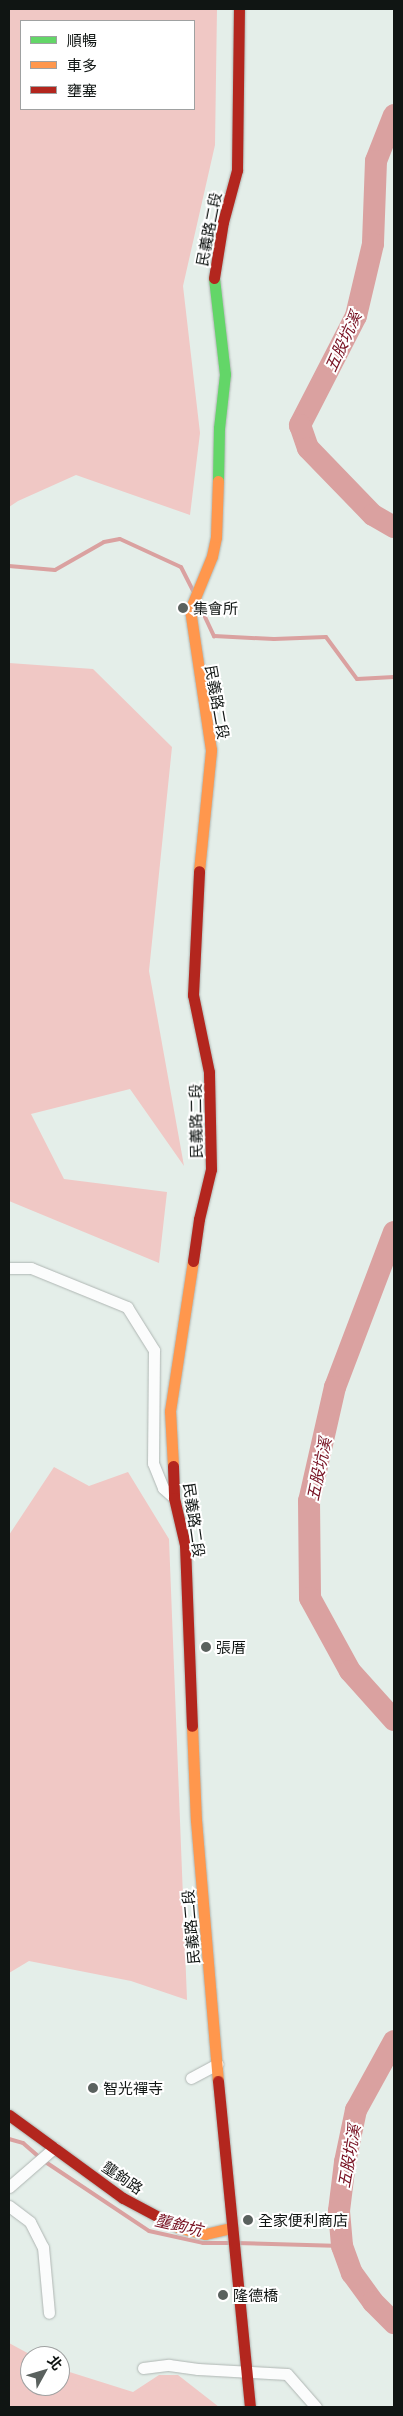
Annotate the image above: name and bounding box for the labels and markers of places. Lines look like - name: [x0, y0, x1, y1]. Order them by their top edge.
- place label: 集會所: [193, 599, 238, 617]
- marker: 集會所: [177, 602, 189, 614]
- place label: 張厝: [216, 1638, 246, 1656]
- marker: 張厝: [200, 1641, 212, 1653]
- place label: 智光禪寺: [103, 2079, 163, 2097]
- marker: 智光禪寺: [87, 2082, 99, 2094]
- place label: 全家便利商店: [258, 2211, 348, 2229]
- marker: 全家便利商店: [242, 2214, 254, 2226]
- place label: 隆德橋: [233, 2286, 278, 2304]
- marker: 隆德橋: [217, 2289, 229, 2301]

